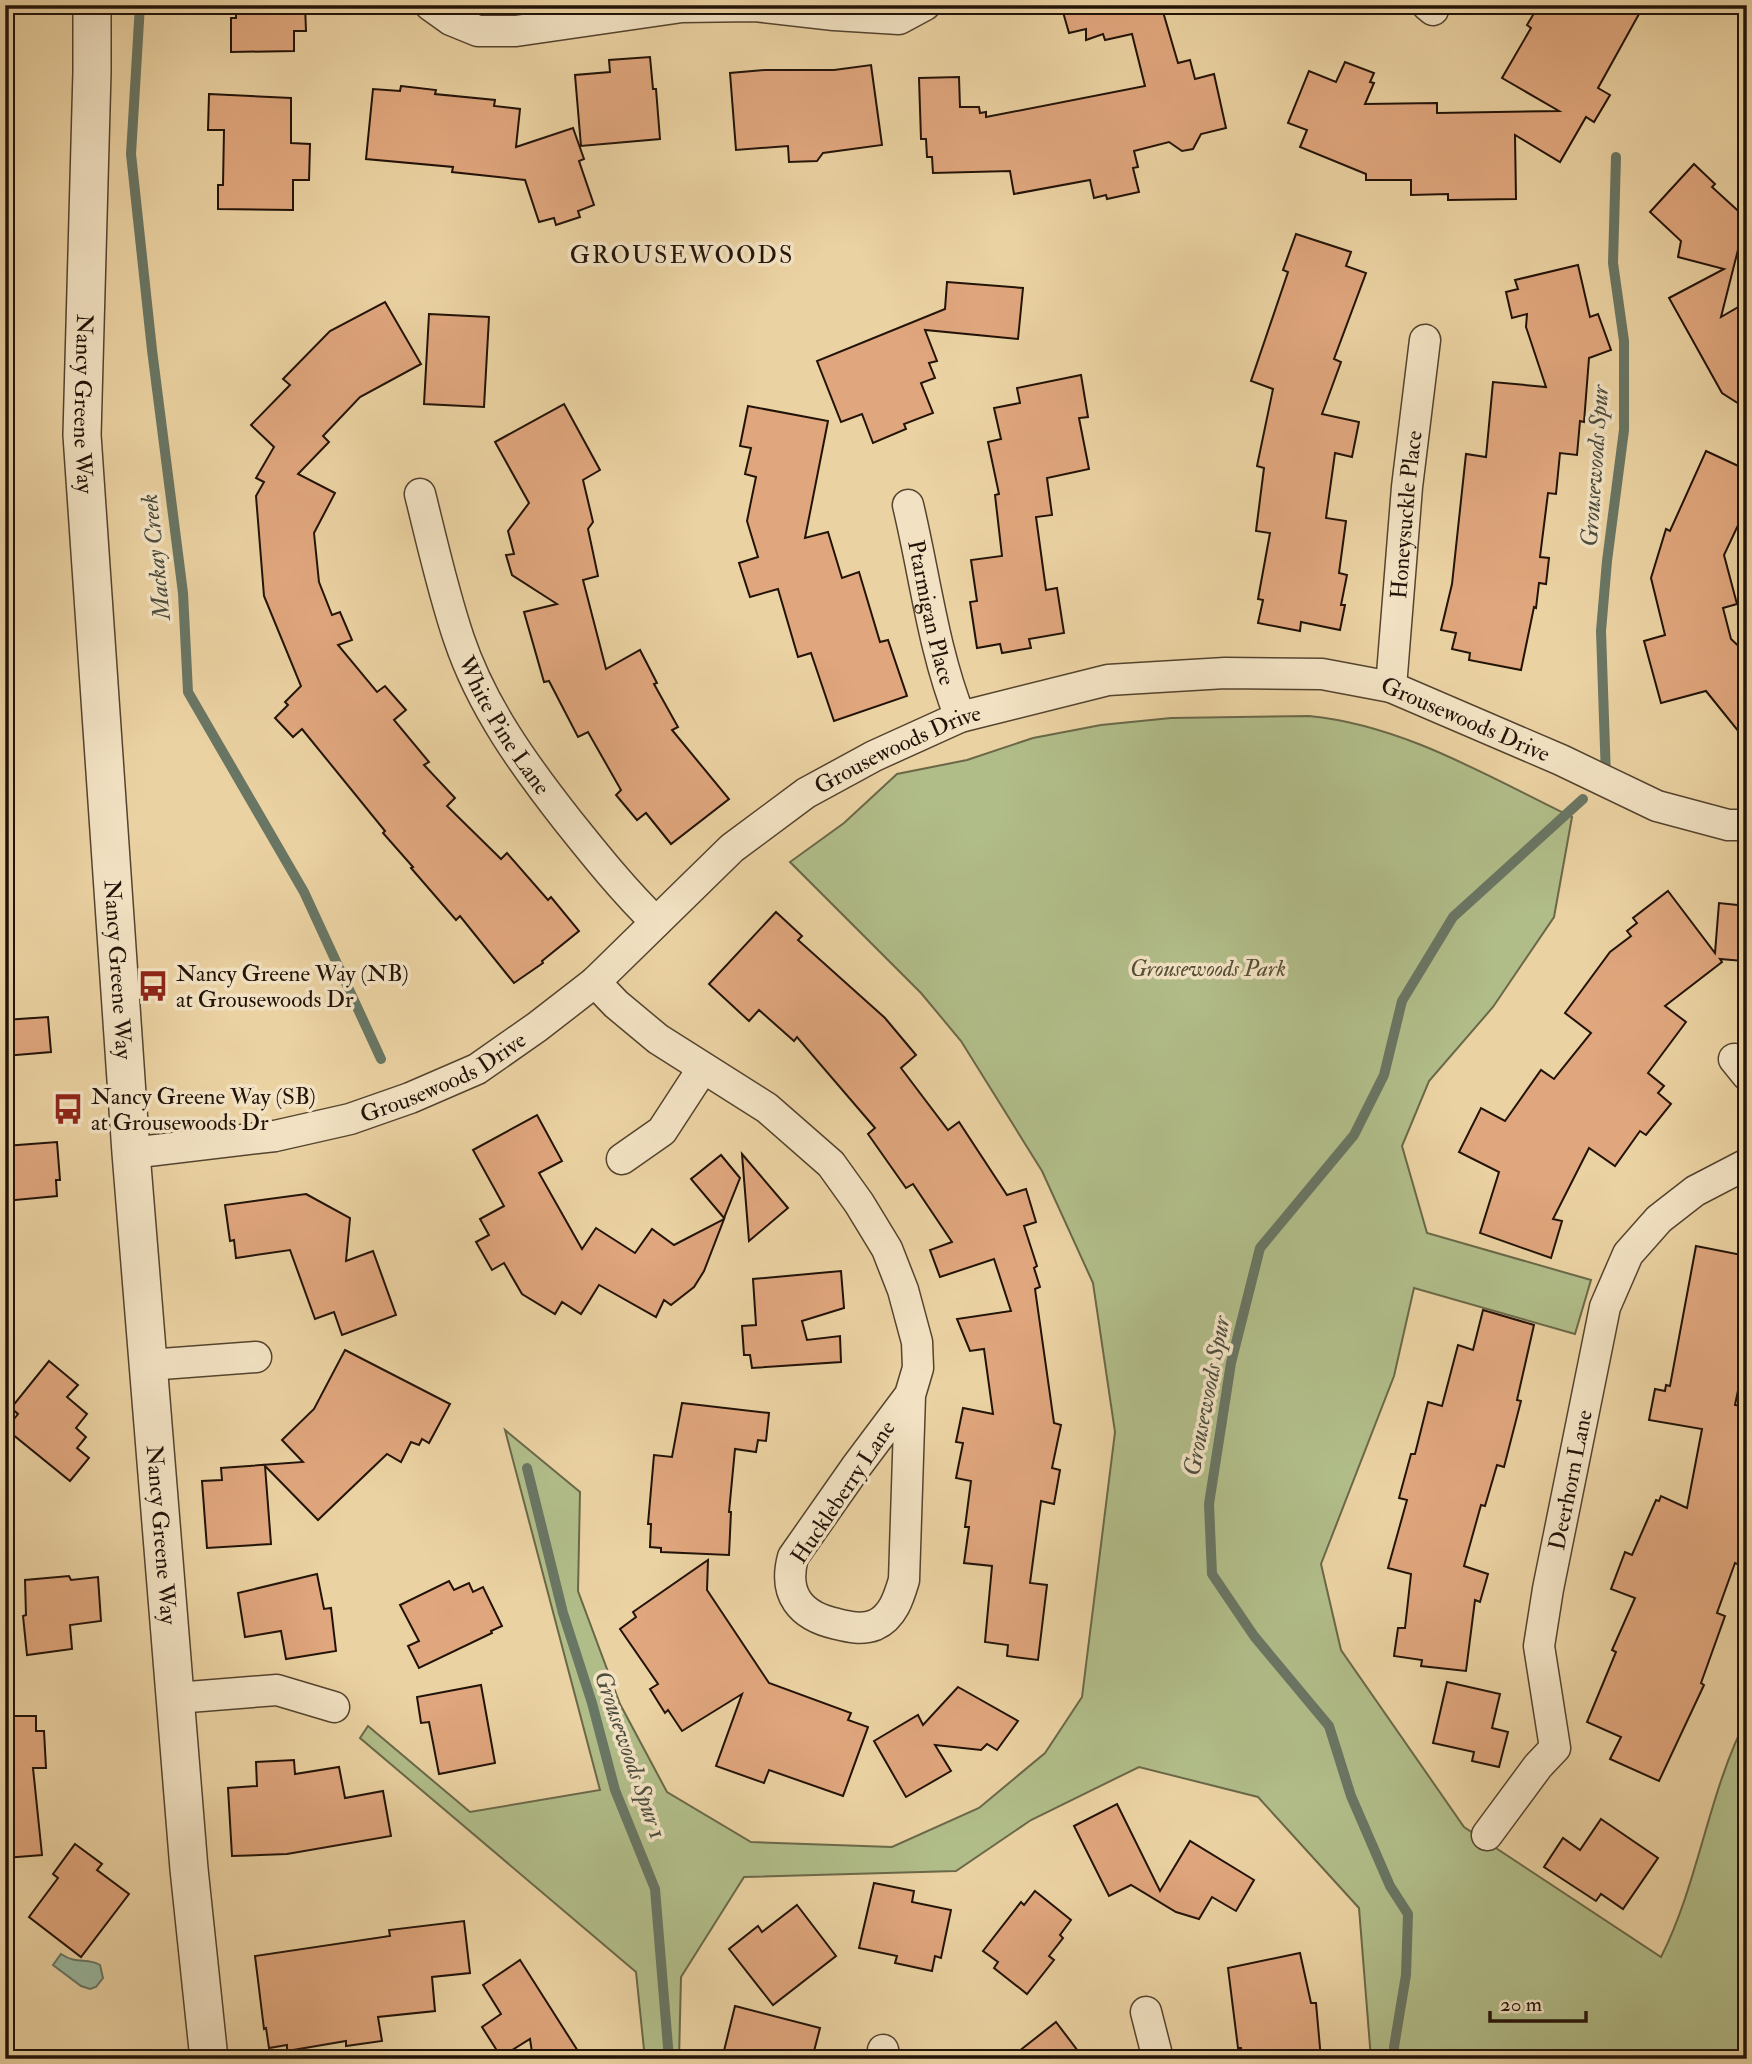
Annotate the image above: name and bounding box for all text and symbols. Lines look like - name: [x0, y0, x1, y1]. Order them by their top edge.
- district label: GROUSEWOODS: [570, 240, 794, 271]
- street label: Nancy Greene Way: [67, 314, 101, 495]
- water label: Grousewoods Spur: [1574, 383, 1616, 548]
- street label: Honeysuckle Place: [1384, 428, 1428, 600]
- water label: Mackay Creek: [134, 492, 178, 624]
- street label: Ptarmigan Place: [902, 537, 962, 689]
- street label: White Pine Lane: [452, 650, 557, 801]
- street label: Grousewoods Drive: [1377, 670, 1555, 768]
- street label: Grousewoods Drive: [809, 698, 984, 800]
- street label: Nancy Greene Way: [98, 879, 139, 1061]
- park label: Grousewoods Park: [1130, 954, 1286, 983]
- place label: Nancy Greene Way (NB) at Grousewoods Dr: [176, 959, 409, 1014]
- bus stop icon: Nancy Greene Way (NB) at Grousewoods Dr: [136, 969, 170, 1003]
- street label: Grousewoods Drive: [356, 1025, 532, 1129]
- place label: Nancy Greene Way (SB) at Grousewoods Dr: [91, 1082, 316, 1137]
- bus stop icon: Nancy Greene Way (SB) at Grousewoods Dr: [51, 1092, 85, 1126]
- water label: Grousewoods Spur: [1176, 1312, 1238, 1478]
- street label: Deerhorn Lane: [1542, 1407, 1598, 1552]
- street label: Huckleberry Lane: [784, 1414, 902, 1569]
- street label: Nancy Greene Way: [140, 1444, 184, 1627]
- water label: Grousewoods Spur 1: [587, 1667, 673, 1843]
- scale bar: [1490, 1980, 1586, 2024]
- text: 20 m: [1500, 1991, 1542, 2018]

